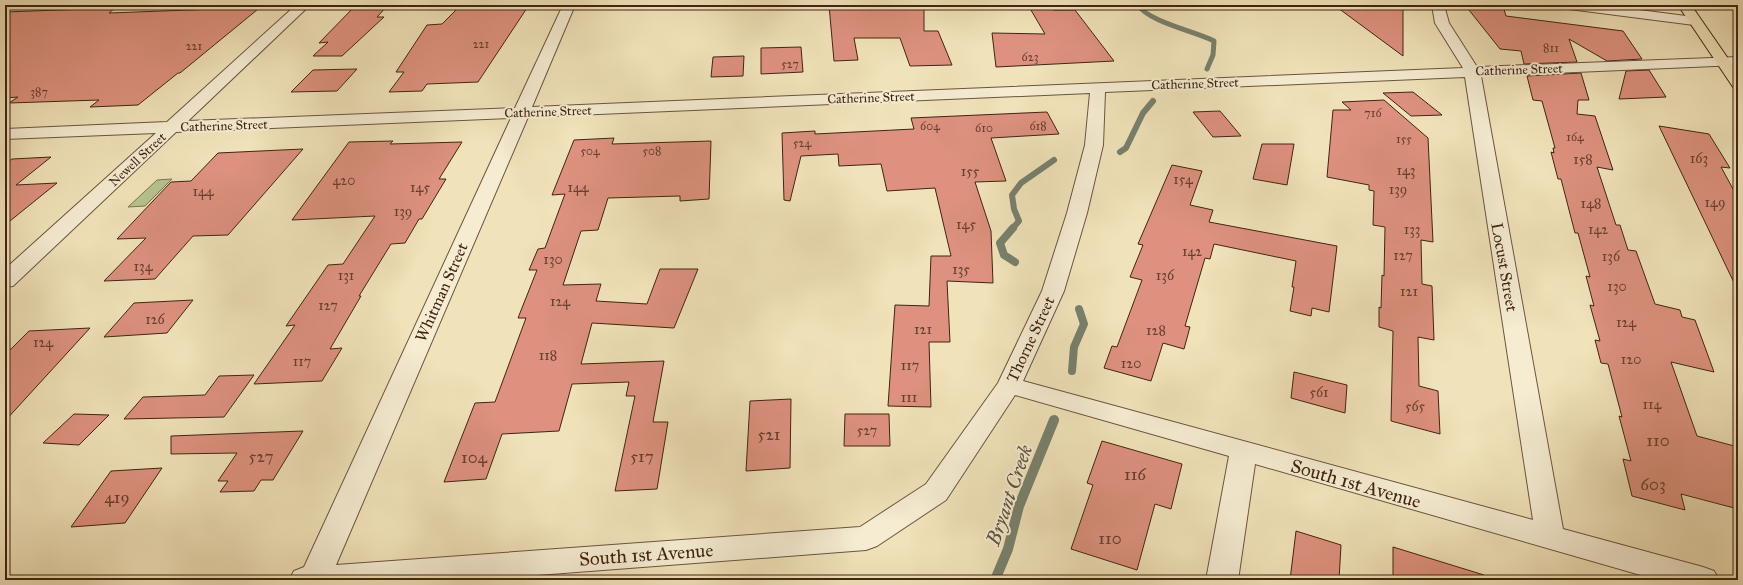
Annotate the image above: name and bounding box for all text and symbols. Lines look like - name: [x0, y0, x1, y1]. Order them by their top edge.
- house number: 221: [473, 37, 490, 51]
- house number: 221: [186, 39, 203, 53]
- house number: 811: [1543, 41, 1559, 55]
- house number: 623: [1022, 50, 1039, 64]
- house number: 527: [781, 57, 799, 71]
- street label: Catherine Street: [1475, 60, 1563, 80]
- street label: Catherine Street: [1151, 74, 1239, 94]
- house number: 387: [30, 85, 48, 99]
- street label: Catherine Street: [827, 88, 915, 108]
- street label: Catherine Street: [504, 102, 592, 122]
- house number: 716: [1364, 106, 1382, 120]
- street label: Catherine Street: [180, 116, 268, 136]
- house number: 604: [920, 119, 940, 133]
- house number: 618: [1029, 119, 1047, 133]
- house number: 610: [975, 121, 993, 135]
- street label: Newell Street: [106, 129, 170, 190]
- house number: 164: [1566, 130, 1584, 144]
- house number: 155: [1396, 132, 1412, 146]
- house number: 524: [793, 136, 811, 150]
- house number: 504: [580, 144, 600, 158]
- house number: 508: [643, 144, 661, 158]
- house number: 163: [1690, 150, 1708, 167]
- house number: 158: [1573, 151, 1593, 168]
- house number: 143: [1397, 162, 1415, 179]
- house number: 155: [961, 163, 980, 180]
- house number: 154: [1173, 171, 1194, 188]
- house number: 420: [333, 172, 355, 189]
- house number: 145: [410, 179, 430, 196]
- house number: 144: [567, 179, 590, 196]
- house number: 139: [1389, 181, 1407, 198]
- house number: 144: [192, 183, 215, 200]
- house number: 149: [1705, 194, 1725, 211]
- house number: 148: [1581, 195, 1601, 212]
- house number: 139: [394, 203, 412, 220]
- house number: 145: [956, 216, 976, 233]
- house number: 133: [1404, 221, 1420, 238]
- street label: Locust Street: [1487, 221, 1522, 313]
- house number: 142: [1588, 221, 1608, 238]
- street label: Whitman Street: [411, 240, 472, 345]
- house number: 142: [1182, 243, 1202, 260]
- house number: 127: [1393, 247, 1413, 264]
- house number: 136: [1602, 248, 1621, 265]
- house number: 130: [543, 251, 563, 268]
- house number: 134: [134, 258, 154, 275]
- house number: 135: [952, 261, 970, 278]
- house number: 131: [338, 267, 355, 284]
- house number: 136: [1156, 267, 1175, 284]
- house number: 130: [1607, 278, 1627, 295]
- house number: 121: [1400, 283, 1418, 300]
- house number: 124: [550, 293, 571, 310]
- street label: Thorne Street: [1002, 293, 1059, 385]
- house number: 127: [318, 297, 338, 314]
- house number: 126: [145, 311, 166, 328]
- house number: 124: [1616, 314, 1637, 331]
- house number: 121: [914, 321, 932, 338]
- house number: 128: [1146, 322, 1166, 339]
- house number: 124: [33, 334, 54, 351]
- house number: 118: [539, 347, 557, 364]
- house number: 120: [1621, 351, 1641, 368]
- house number: 117: [293, 353, 311, 370]
- house number: 120: [1121, 355, 1141, 372]
- house number: 117: [901, 357, 919, 374]
- house number: 561: [1309, 384, 1329, 401]
- house number: 111: [901, 389, 918, 406]
- house number: 114: [1643, 396, 1663, 413]
- house number: 565: [1405, 398, 1426, 415]
- house number: 527: [857, 422, 877, 439]
- house number: 521: [757, 424, 781, 445]
- house number: 110: [1646, 430, 1670, 451]
- water label: Bryant Creek: [980, 441, 1037, 549]
- house number: 527: [249, 446, 273, 467]
- house number: 517: [630, 446, 654, 467]
- house number: 104: [461, 447, 488, 468]
- street label: South 1st Avenue: [1288, 454, 1424, 513]
- house number: 116: [1124, 464, 1147, 485]
- house number: 603: [1640, 474, 1666, 495]
- house number: 419: [104, 487, 130, 508]
- house number: 110: [1098, 528, 1122, 549]
- street label: South 1st Avenue: [578, 538, 714, 571]

